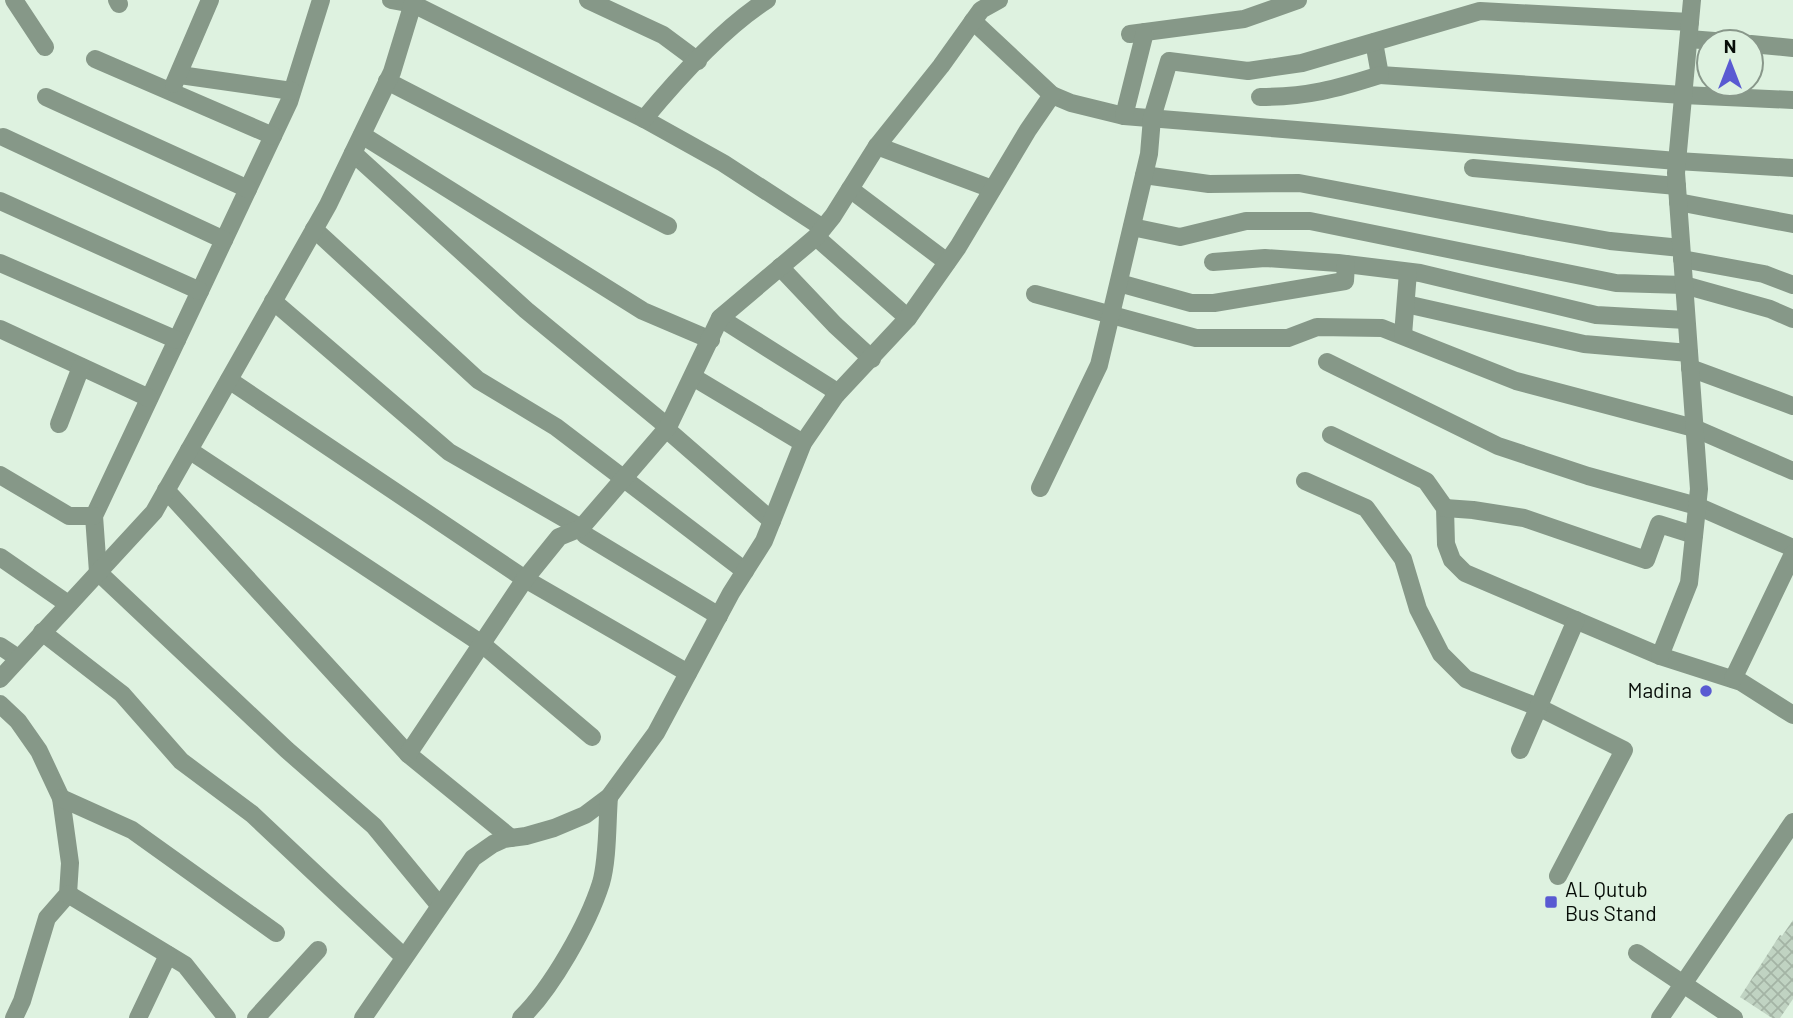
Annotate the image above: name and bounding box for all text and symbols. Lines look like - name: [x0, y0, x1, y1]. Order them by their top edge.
- north arrow: [1695, 28, 1765, 98]
- text: N: [1724, 34, 1736, 57]
- place label: Madina: [1627, 677, 1692, 702]
- marker: Madina: [1698, 683, 1714, 699]
- place label: AL Qutub Bus Stand: [1565, 876, 1657, 925]
- marker: AL Qutub Bus Stand: [1543, 894, 1559, 910]

